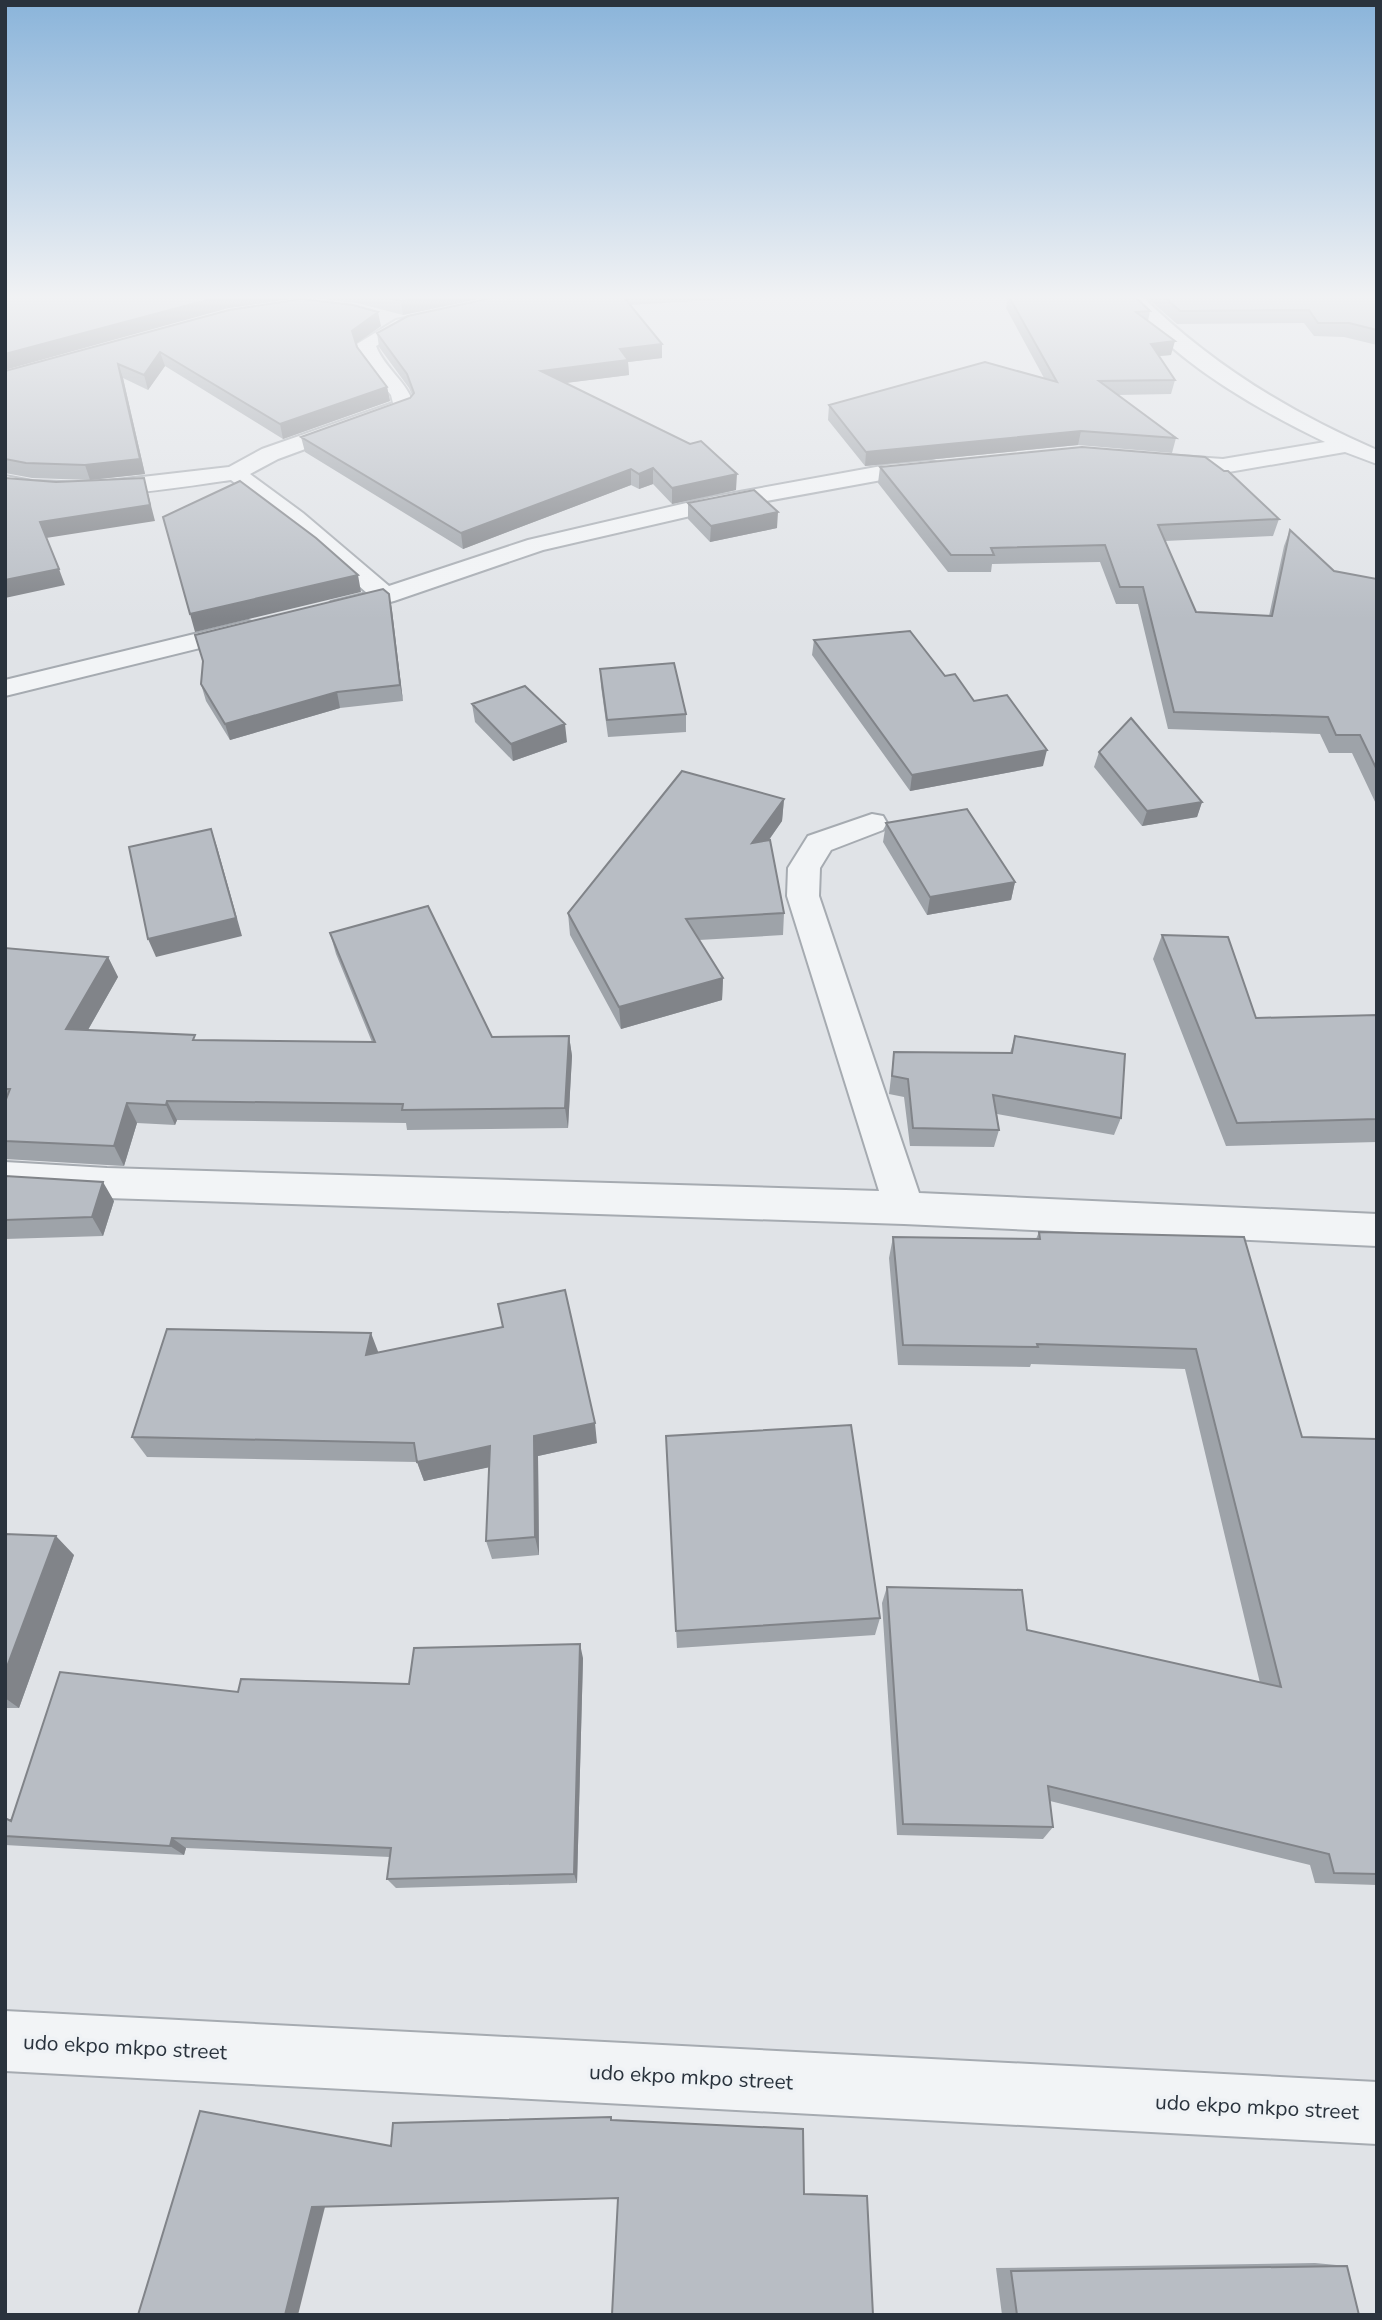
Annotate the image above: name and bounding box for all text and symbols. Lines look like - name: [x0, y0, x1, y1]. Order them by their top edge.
- street label: udo ekpo mkpo street: [22, 2028, 228, 2066]
- street label: udo ekpo mkpo street: [588, 2058, 794, 2096]
- street label: udo ekpo mkpo street: [1154, 2088, 1360, 2126]

